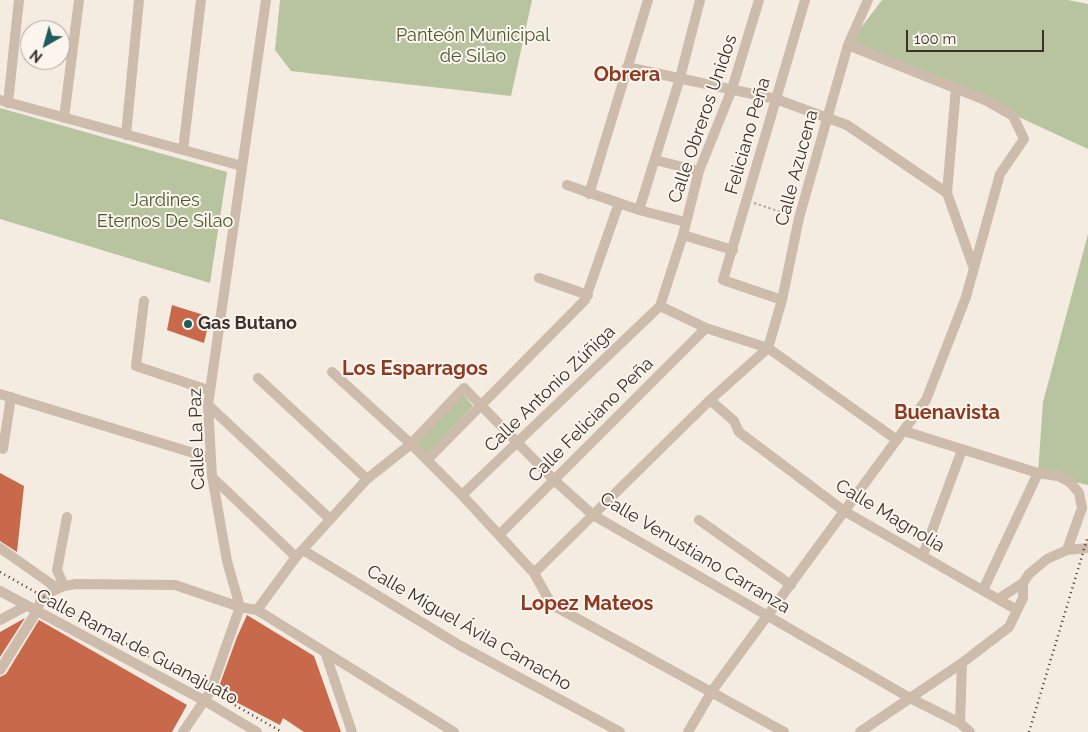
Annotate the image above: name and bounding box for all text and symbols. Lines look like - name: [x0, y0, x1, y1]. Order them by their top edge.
- north arrow: [20, 20, 70, 70]
- scale bar: [908, 20, 1046, 52]
- park label: Panteón Municipal de Silao: [396, 25, 550, 68]
- text: 100 m: [914, 30, 956, 48]
- street label: Calle Obreros Unidos: [664, 32, 742, 206]
- text: N: [27, 46, 46, 66]
- district label: Obrera: [594, 63, 660, 87]
- street label: Feliciano Peña: [721, 75, 775, 197]
- street label: Calle Azucena: [771, 107, 823, 229]
- park label: Jardines Eternos De Silao: [97, 190, 233, 232]
- place label: Gas Butano: [198, 313, 297, 335]
- marker: Gas Butano: [182, 318, 194, 330]
- street label: Calle Antonio Zúñiga: [480, 321, 620, 457]
- street label: Calle Feliciano Peña: [524, 353, 658, 487]
- district label: Los Esparragos: [342, 357, 488, 381]
- street label: Calle La Paz: [184, 388, 210, 490]
- district label: Buenavista: [894, 401, 1000, 425]
- street label: Calle Magnolia: [831, 475, 949, 557]
- street label: Calle Venustiano Carranza: [596, 488, 794, 618]
- street label: Calle Miguel Ávila Camacho: [363, 560, 575, 696]
- street label: Calle Ramal de Guanajuato: [32, 585, 242, 709]
- district label: Lopez Mateos: [520, 592, 654, 616]

